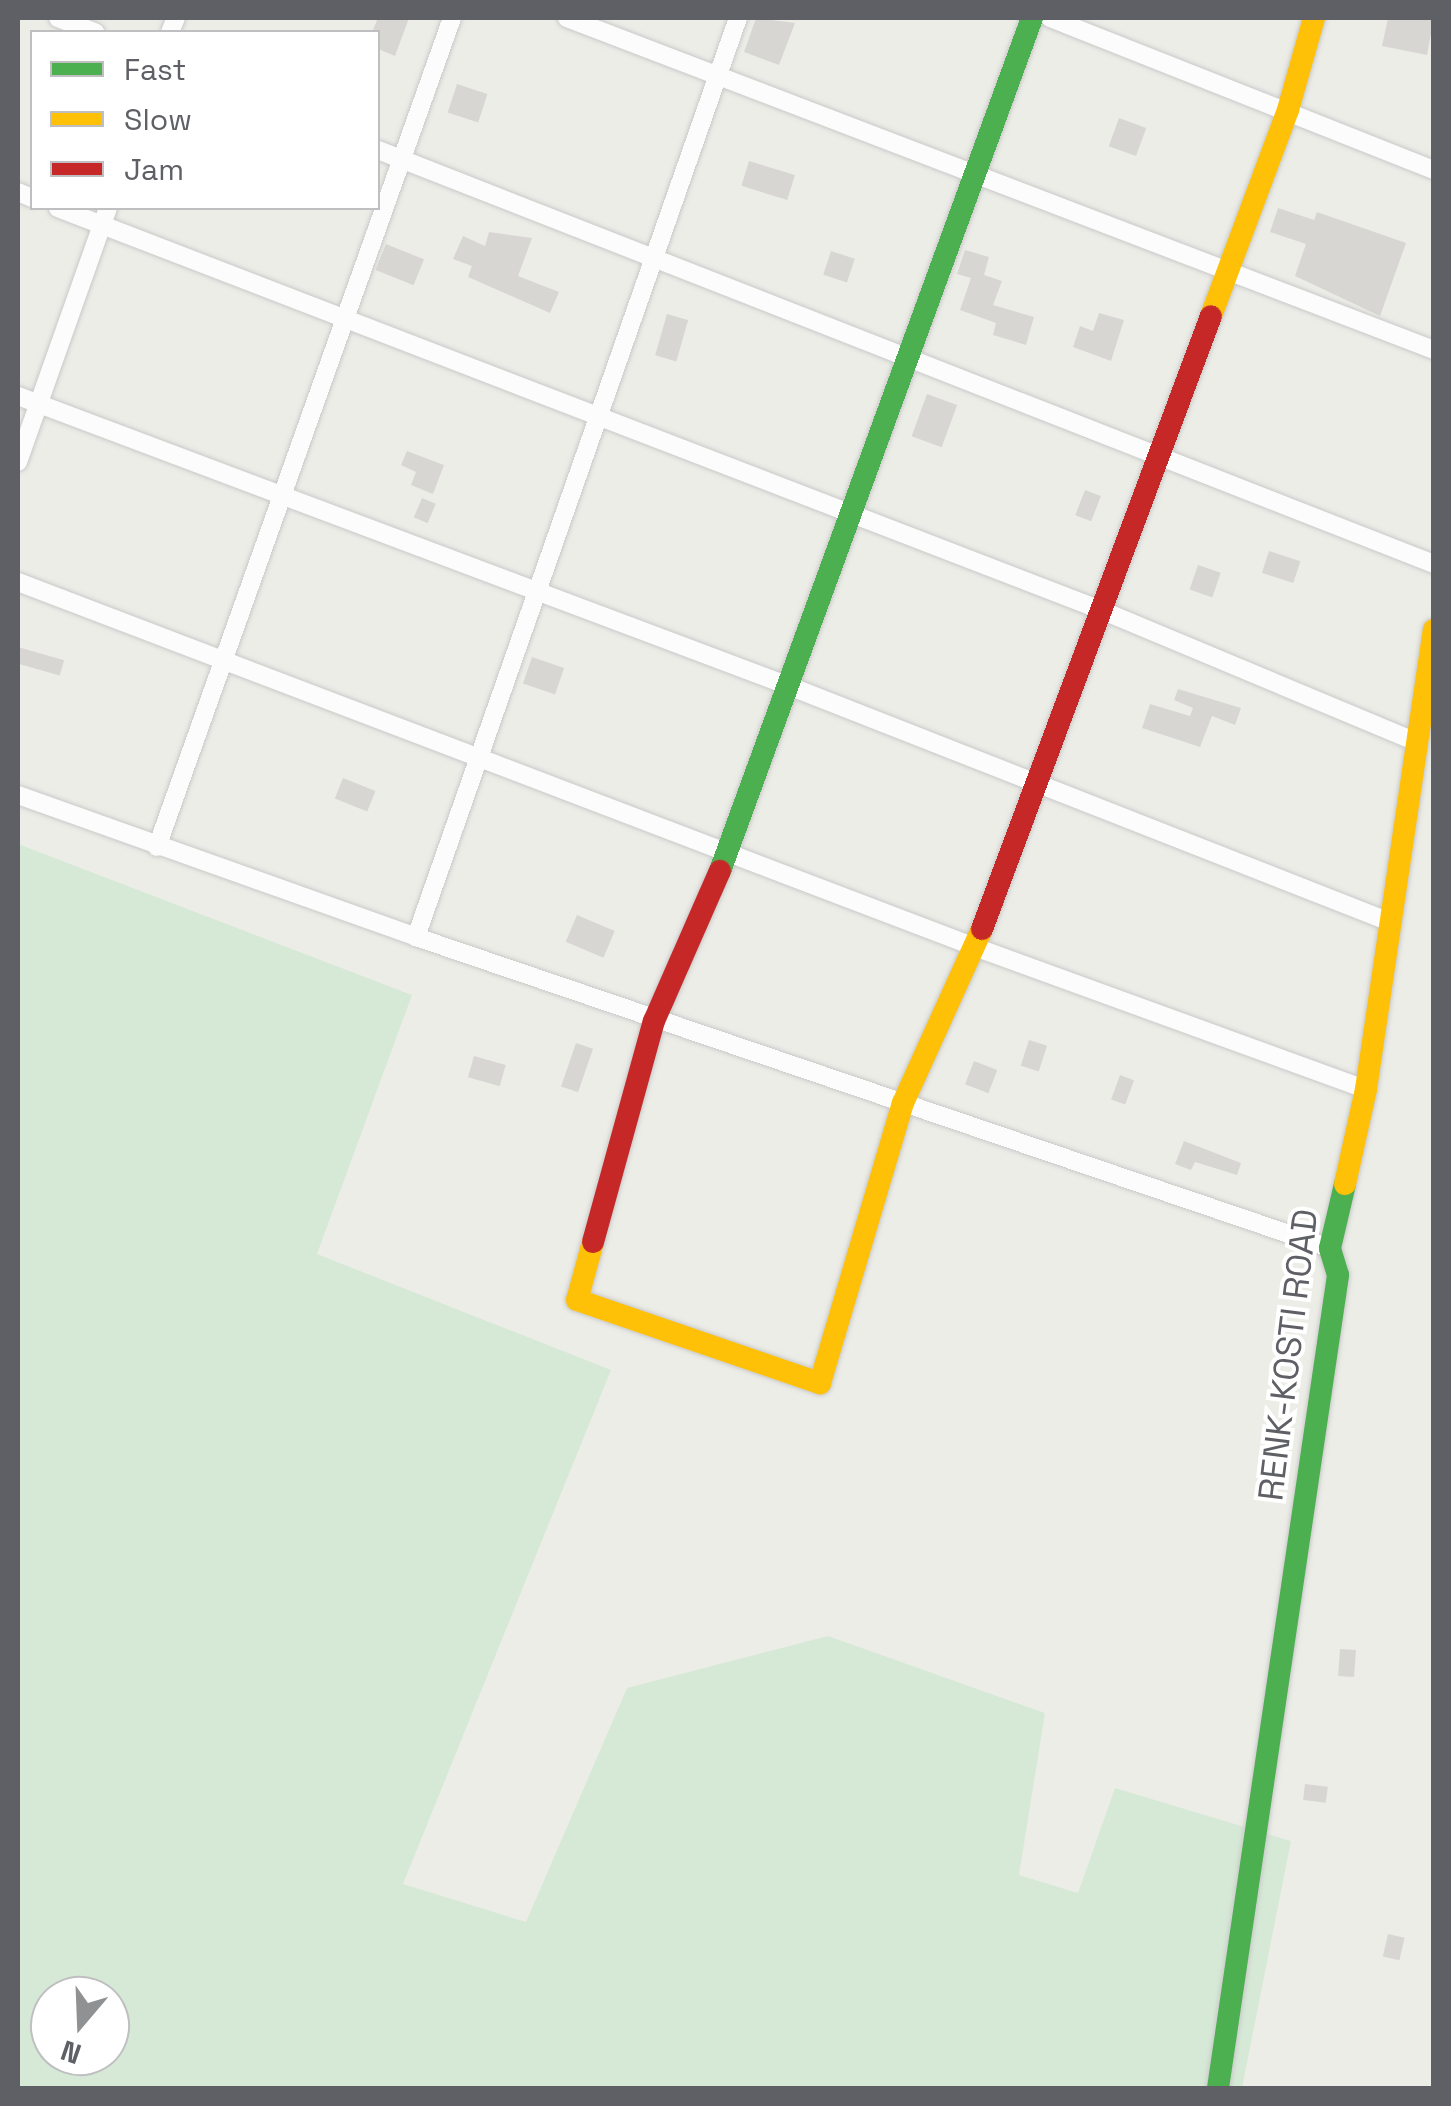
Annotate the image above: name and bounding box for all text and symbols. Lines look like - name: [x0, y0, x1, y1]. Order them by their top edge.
- legend: [30, 30, 380, 210]
- text: Fast: [124, 50, 186, 89]
- text: Slow: [124, 100, 192, 139]
- text: Jam: [124, 150, 184, 189]
- street label: RENK-KOSTI ROAD: [1249, 1207, 1327, 1503]
- north arrow: [30, 1976, 130, 2076]
- text: N: [56, 2032, 86, 2073]

